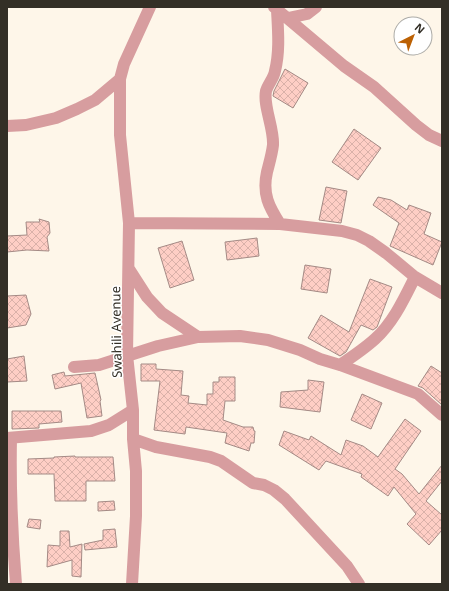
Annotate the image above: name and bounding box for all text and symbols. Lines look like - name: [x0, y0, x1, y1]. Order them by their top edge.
- north arrow: [393, 16, 433, 56]
- text: N: [412, 20, 428, 37]
- street label: Swahili Avenue: [106, 286, 126, 378]

